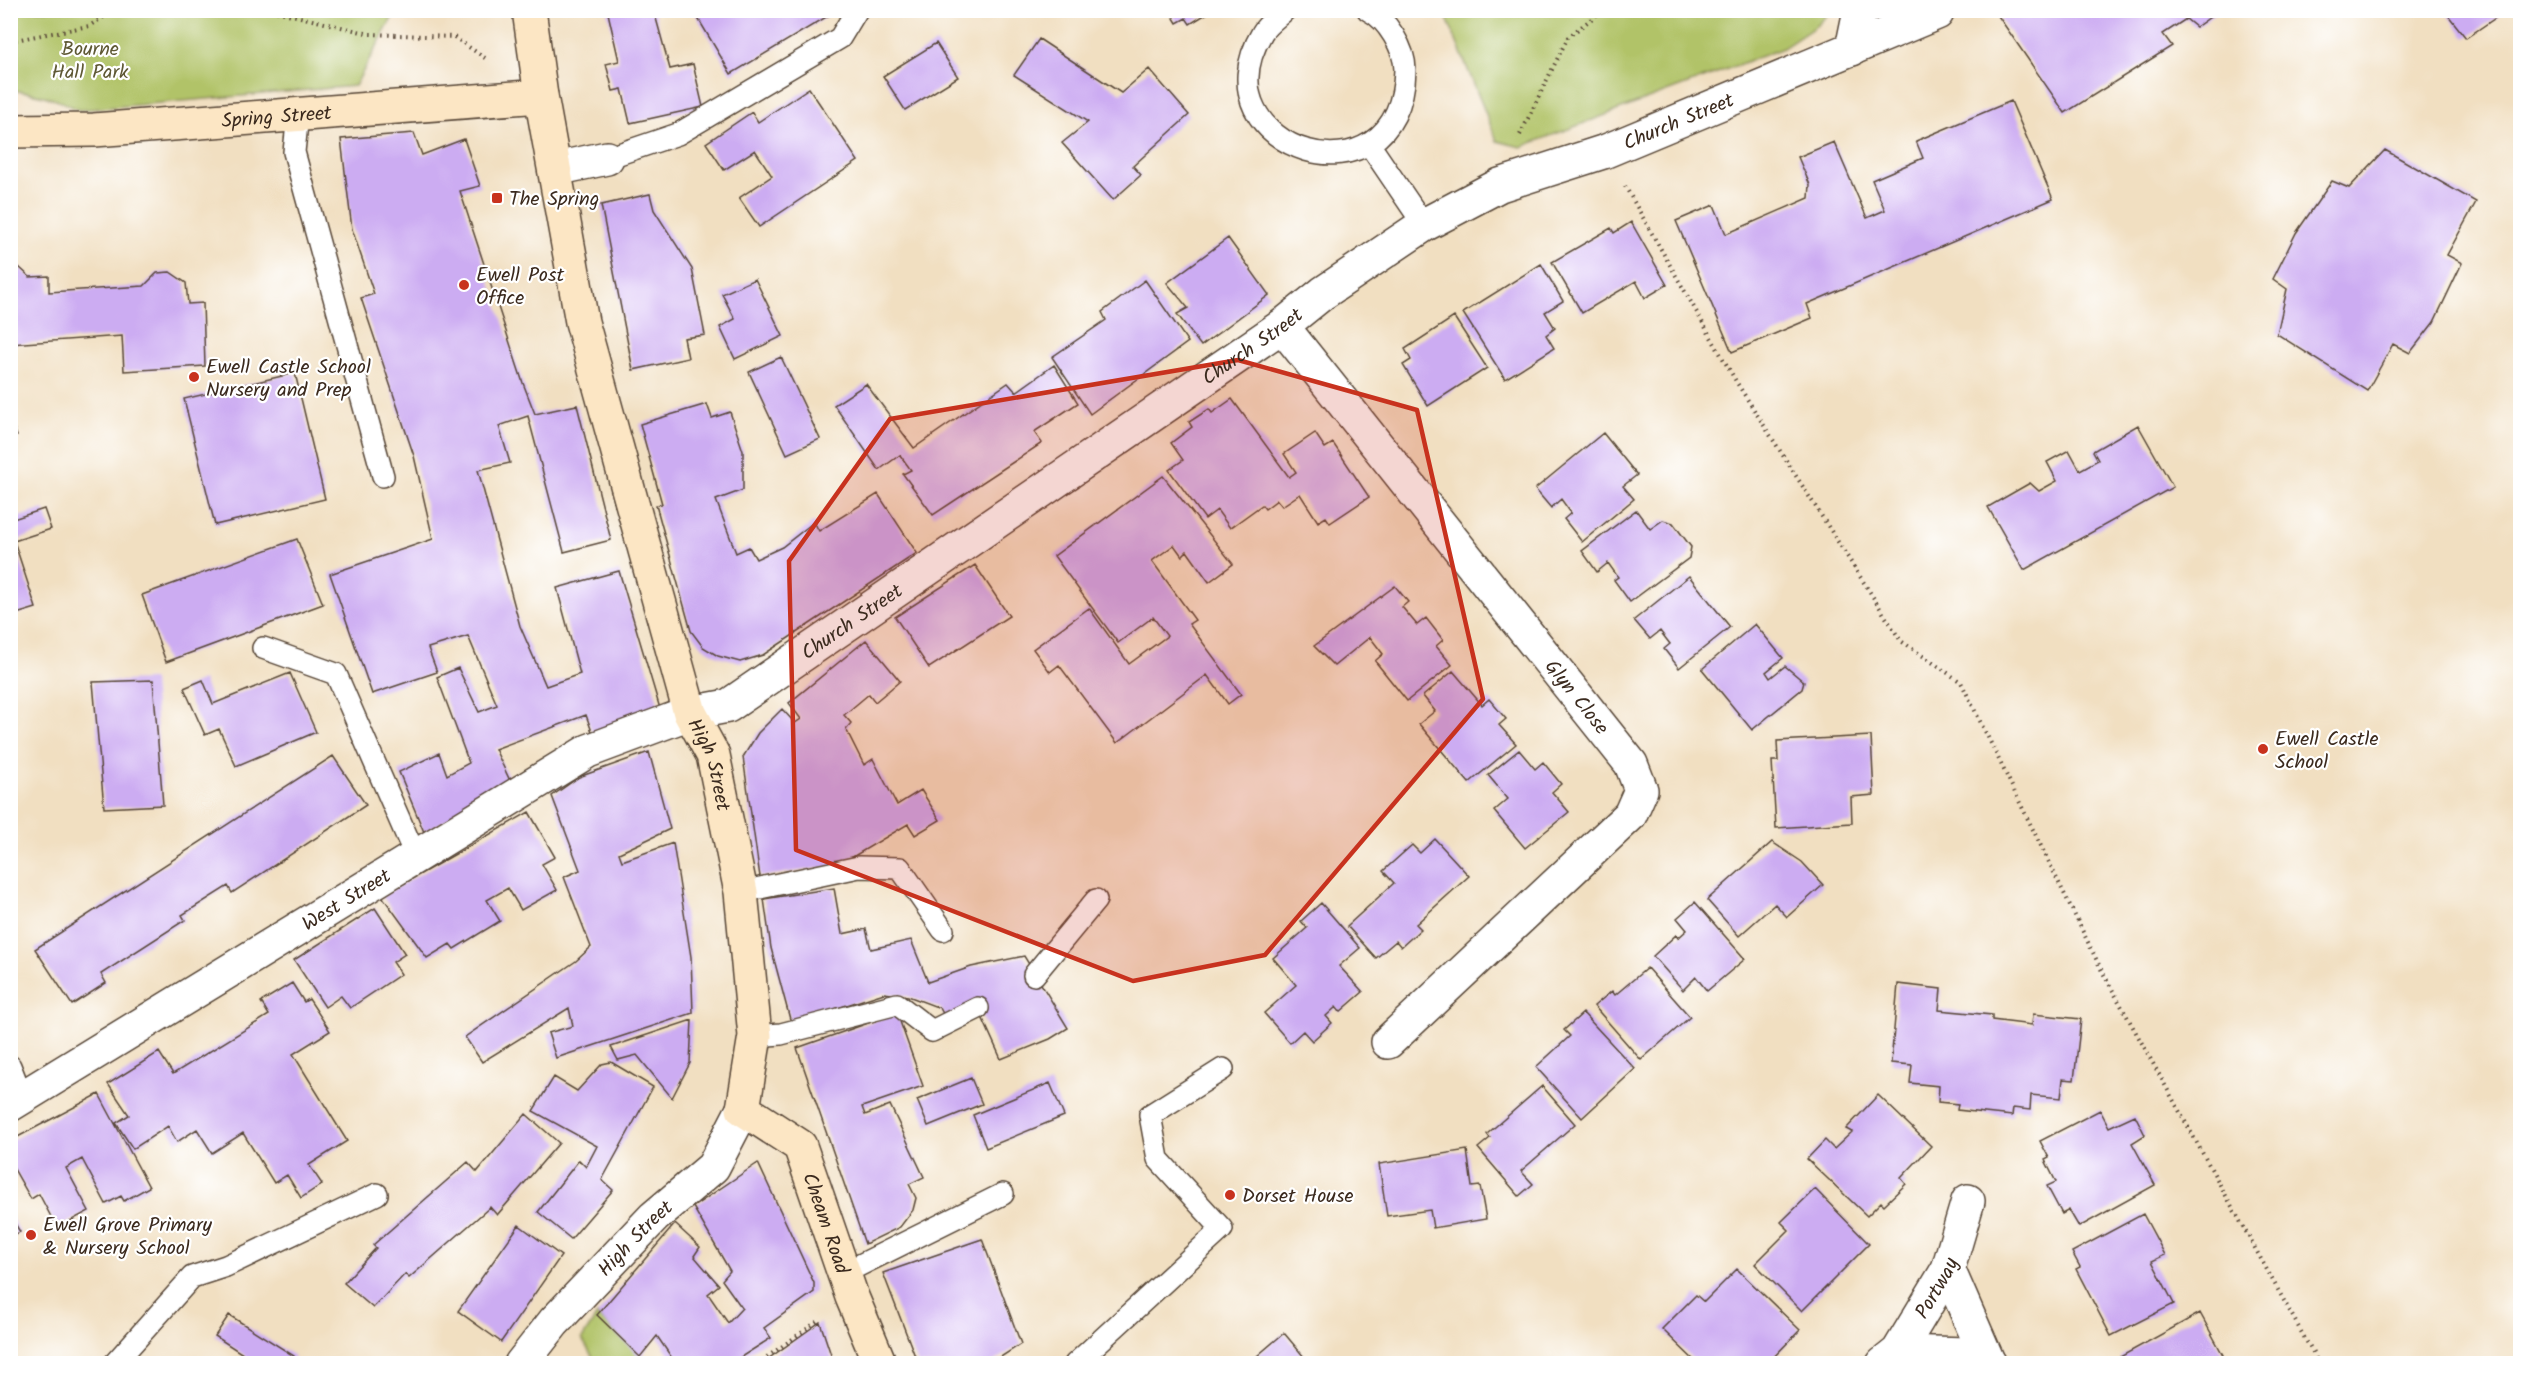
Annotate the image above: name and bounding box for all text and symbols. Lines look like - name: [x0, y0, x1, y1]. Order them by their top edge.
- park label: Bourne Hall Park: [52, 34, 129, 89]
- street label: Church Street: [1619, 85, 1740, 160]
- street label: Spring Street: [220, 98, 333, 138]
- place label: The Spring: [509, 184, 599, 216]
- marker: The Spring: [490, 191, 504, 205]
- place label: Ewell Post Office: [476, 260, 564, 315]
- marker: Ewell Post Office: [457, 278, 471, 292]
- street label: Church Street: [1196, 301, 1311, 394]
- place label: Ewell Castle School Nursery and Prep: [206, 352, 371, 407]
- marker: Ewell Castle School Nursery and Prep: [187, 370, 201, 384]
- street label: Church Street: [795, 576, 910, 669]
- street label: Glyn Close: [1536, 653, 1616, 743]
- street label: High Street: [678, 713, 738, 814]
- place label: Ewell Castle School: [2275, 724, 2379, 779]
- marker: Ewell Castle School: [2256, 742, 2270, 756]
- street label: West Street: [296, 861, 398, 941]
- street label: Cheam Road: [792, 1169, 857, 1280]
- place label: Dorset House: [1242, 1181, 1353, 1213]
- marker: Dorset House: [1223, 1188, 1237, 1202]
- street label: High Street: [591, 1193, 681, 1285]
- place label: Ewell Grove Primary & Nursery School: [43, 1210, 212, 1265]
- marker: Ewell Grove Primary & Nursery School: [24, 1228, 38, 1242]
- street label: Portway: [1907, 1254, 1969, 1326]

